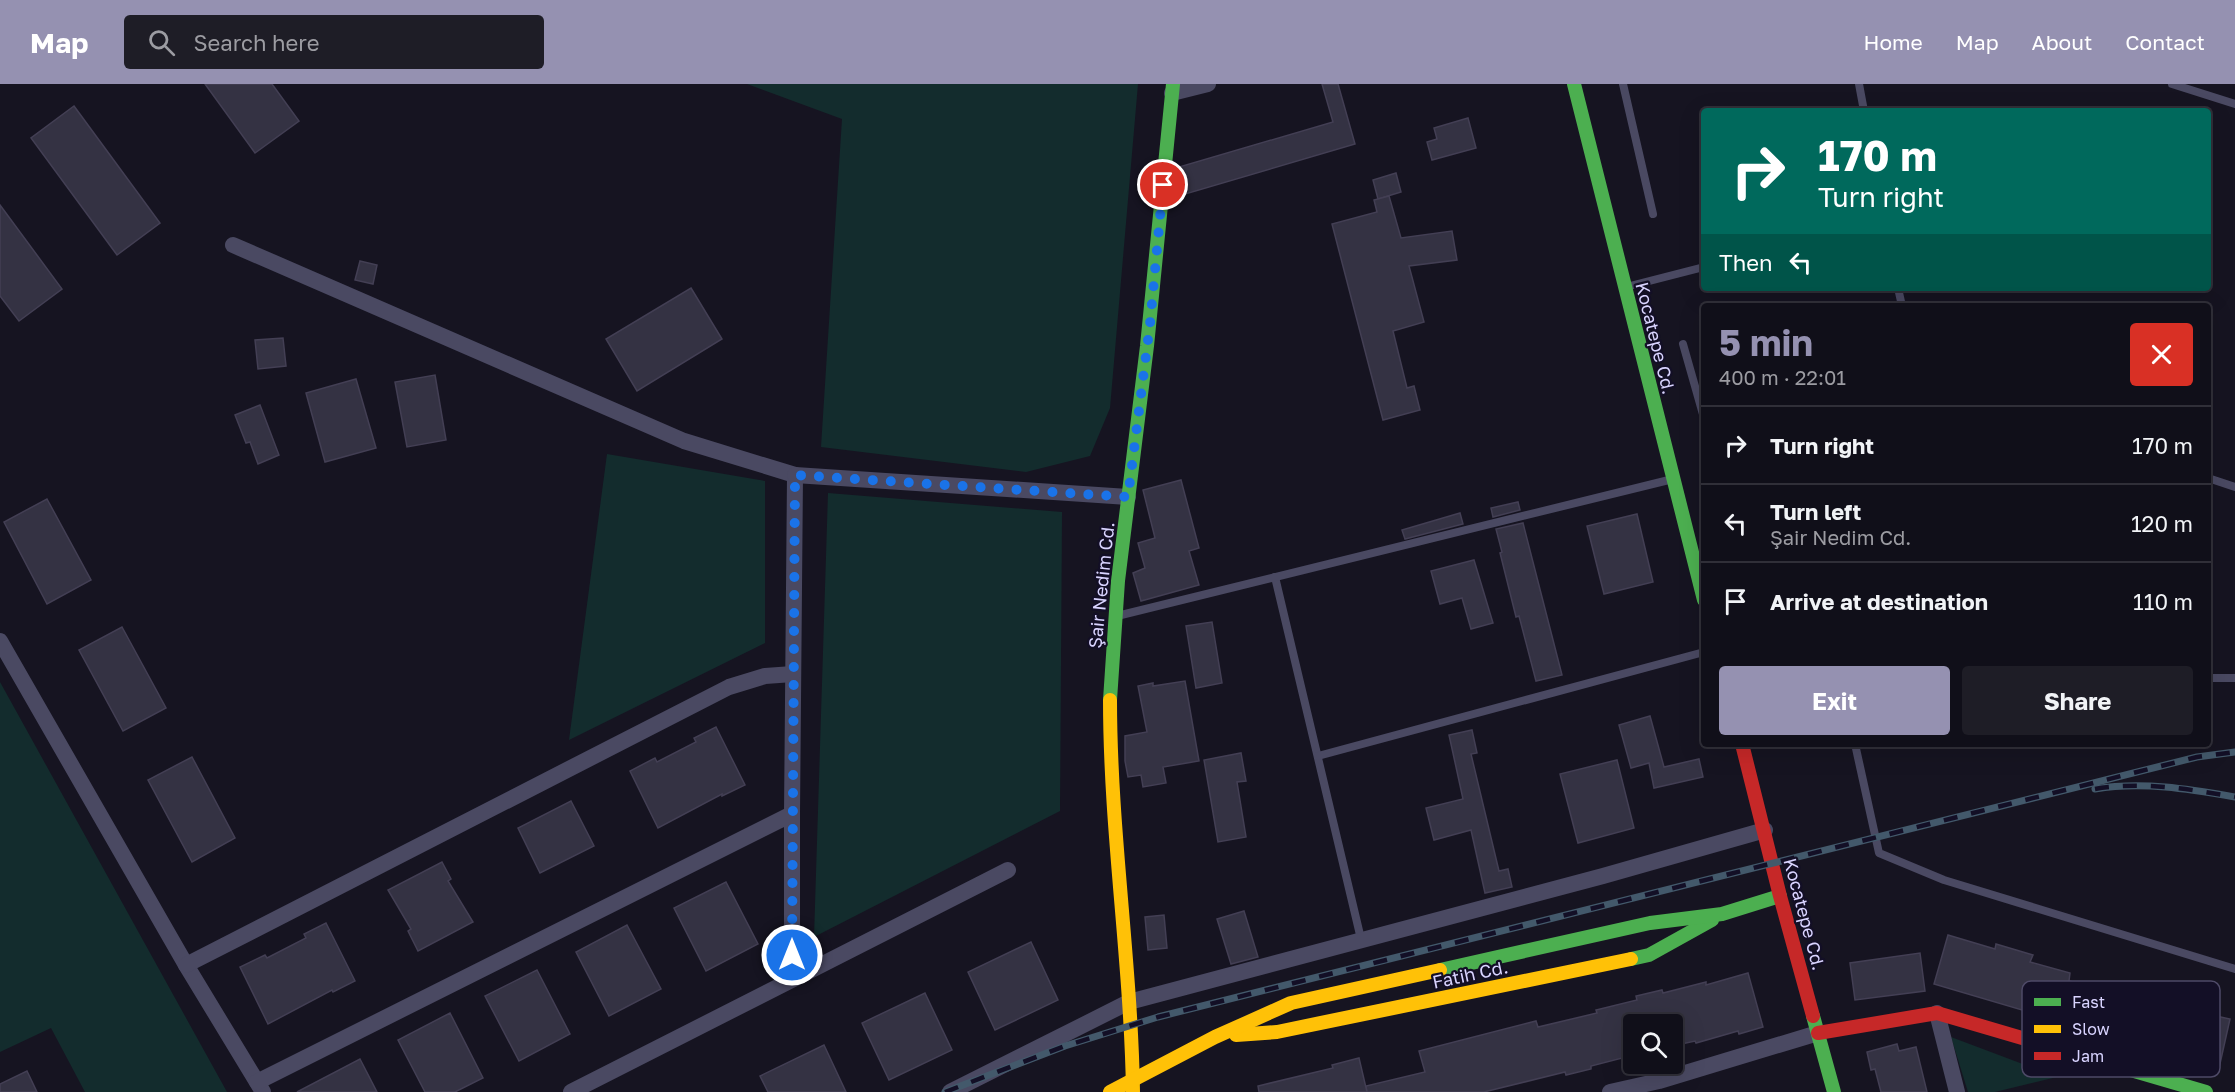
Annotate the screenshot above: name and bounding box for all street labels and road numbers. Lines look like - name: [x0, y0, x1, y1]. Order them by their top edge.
- street label: Kocatepe Cd.: [1631, 280, 1681, 396]
- street label: Şair Nedim Cd.: [1083, 521, 1119, 649]
- street label: Kocatepe Cd.: [1779, 856, 1831, 972]
- street label: Fatih Cd.: [1430, 955, 1510, 993]

